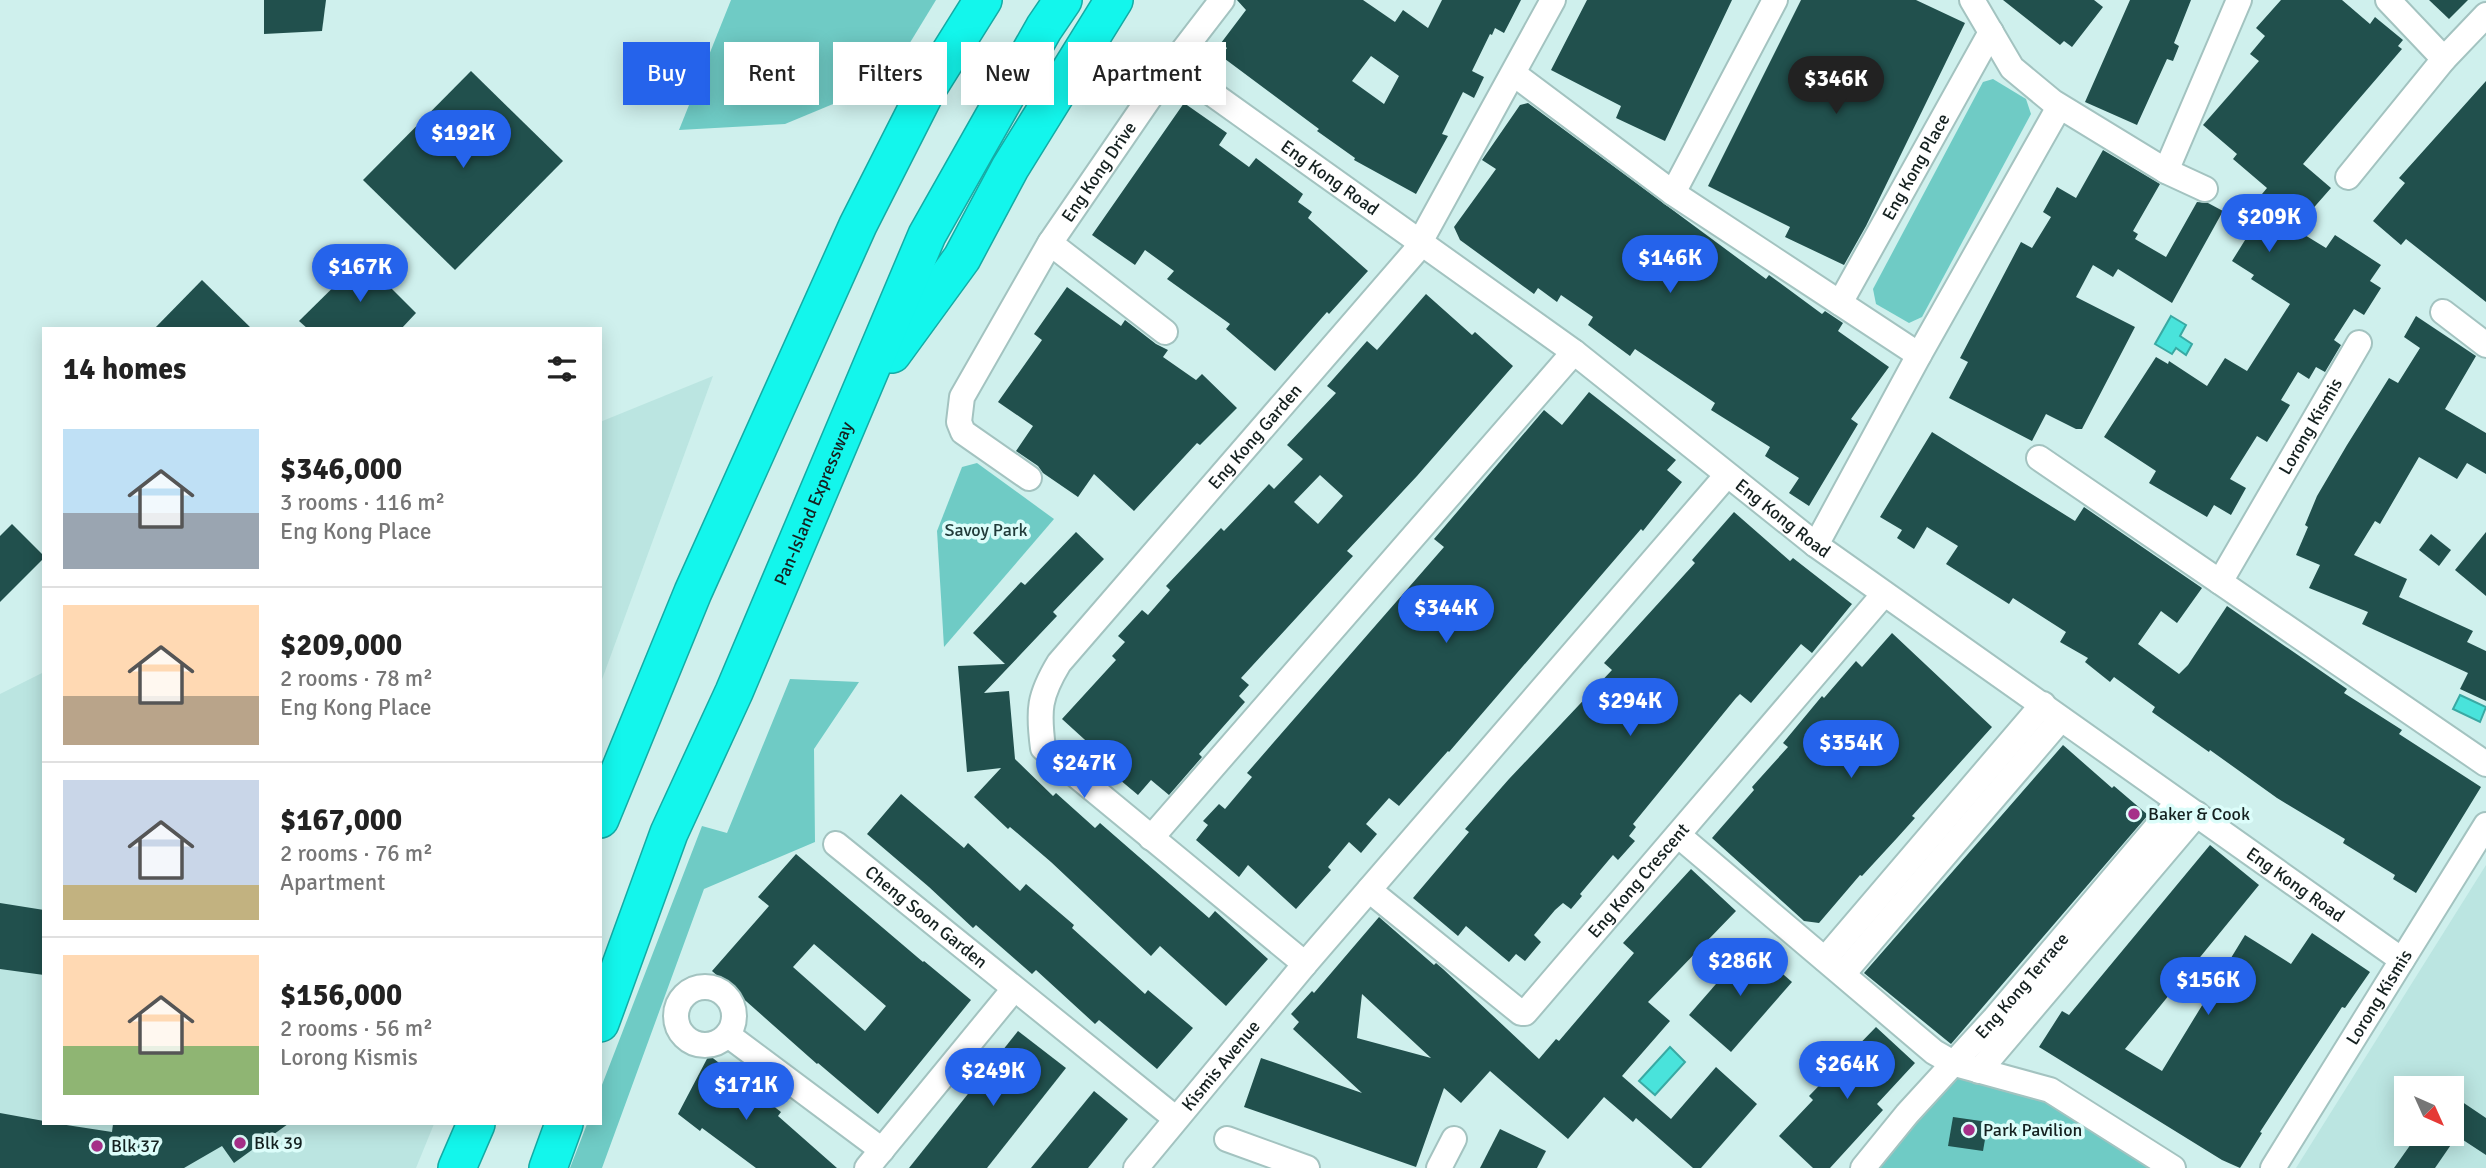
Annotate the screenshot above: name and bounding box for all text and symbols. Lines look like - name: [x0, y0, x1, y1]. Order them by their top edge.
- chip: Buy: [623, 42, 710, 105]
- chip: Rent: [724, 42, 819, 105]
- chip: Filters: [833, 42, 947, 105]
- chip: New: [961, 42, 1054, 105]
- chip: Apartment: [1068, 42, 1226, 105]
- pin: $346K: [1787, 57, 1885, 116]
- text: $346K: [1804, 64, 1868, 93]
- pin: $192K: [414, 110, 512, 170]
- street label: Eng Kong Place: [1877, 110, 1954, 224]
- street label: Eng Kong Drive: [1057, 117, 1141, 226]
- text: $192K: [431, 118, 495, 147]
- street label: Eng Kong Road: [1277, 135, 1383, 220]
- pin: $209K: [2220, 194, 2318, 254]
- text: $209K: [2237, 202, 2301, 231]
- pin: $146K: [1621, 236, 1719, 295]
- text: $146K: [1638, 243, 1702, 272]
- pin: $167K: [311, 244, 409, 304]
- text: $167K: [328, 252, 392, 281]
- icon: filters: [543, 350, 581, 388]
- text: 14 homes: [63, 351, 186, 388]
- street label: Lorong Kismis: [2274, 374, 2347, 479]
- street label: Eng Kong Garden: [1203, 379, 1307, 494]
- street label: Pan-Island Expressway: [769, 418, 858, 589]
- text: $346,000: [280, 451, 402, 488]
- icon: home: [119, 457, 203, 541]
- street label: Eng Kong Road: [1731, 474, 1835, 563]
- text: 3 rooms · 116 m²: [280, 488, 445, 517]
- text: Eng Kong Place: [280, 517, 431, 546]
- park label: Savoy Park: [945, 519, 1027, 541]
- pin: $344K: [1397, 586, 1495, 645]
- text: $344K: [1414, 593, 1478, 622]
- text: $209,000: [280, 627, 402, 664]
- icon: home: [119, 633, 203, 717]
- text: 2 rooms · 78 m²: [280, 664, 433, 693]
- pin: $294K: [1581, 678, 1679, 738]
- text: $294K: [1598, 686, 1662, 715]
- text: Eng Kong Place: [280, 693, 431, 722]
- pin: $354K: [1802, 720, 1900, 780]
- text: $354K: [1819, 728, 1883, 757]
- pin: $247K: [1035, 740, 1133, 800]
- text: $247K: [1052, 748, 1116, 777]
- text: $167,000: [280, 802, 402, 839]
- place label: Baker & Cook: [2148, 803, 2250, 825]
- marker: Baker & Cook: [2126, 806, 2142, 822]
- icon: home: [119, 808, 203, 892]
- street label: Eng Kong Crescent: [1583, 819, 1694, 942]
- text: 2 rooms · 76 m²: [280, 839, 433, 868]
- street label: Eng Kong Road: [2242, 842, 2349, 927]
- street label: Cheng Soon Garden: [861, 861, 992, 973]
- text: Apartment: [280, 868, 385, 897]
- street label: Eng Kong Terrace: [1971, 928, 2073, 1043]
- pin: $286K: [1691, 939, 1789, 998]
- street label: Lorong Kismis: [2341, 945, 2417, 1049]
- text: $286K: [1708, 946, 1772, 975]
- pin: $156K: [2159, 958, 2257, 1017]
- text: $156K: [2176, 965, 2240, 994]
- text: $156,000: [280, 977, 402, 1014]
- icon: home: [119, 983, 203, 1067]
- text: 2 rooms · 56 m²: [280, 1014, 433, 1043]
- street label: Kismis Avenue: [1177, 1016, 1265, 1115]
- pin: $264K: [1798, 1042, 1896, 1101]
- text: Lorong Kismis: [280, 1043, 418, 1072]
- pin: $249K: [944, 1048, 1042, 1108]
- text: $264K: [1815, 1049, 1879, 1078]
- text: $249K: [961, 1056, 1025, 1085]
- pin: $171K: [697, 1062, 795, 1122]
- text: $171K: [714, 1070, 778, 1099]
- north arrow: [2394, 1076, 2464, 1146]
- map controls: [2394, 1076, 2464, 1146]
- place label: Park Pavilion: [1983, 1119, 2082, 1141]
- marker: Park Pavilion: [1961, 1122, 1977, 1138]
- place label: Blk 39: [254, 1132, 303, 1154]
- place label: Blk 37: [111, 1135, 160, 1157]
- marker: Blk 39: [232, 1135, 248, 1151]
- marker: Blk 37: [89, 1138, 105, 1154]

